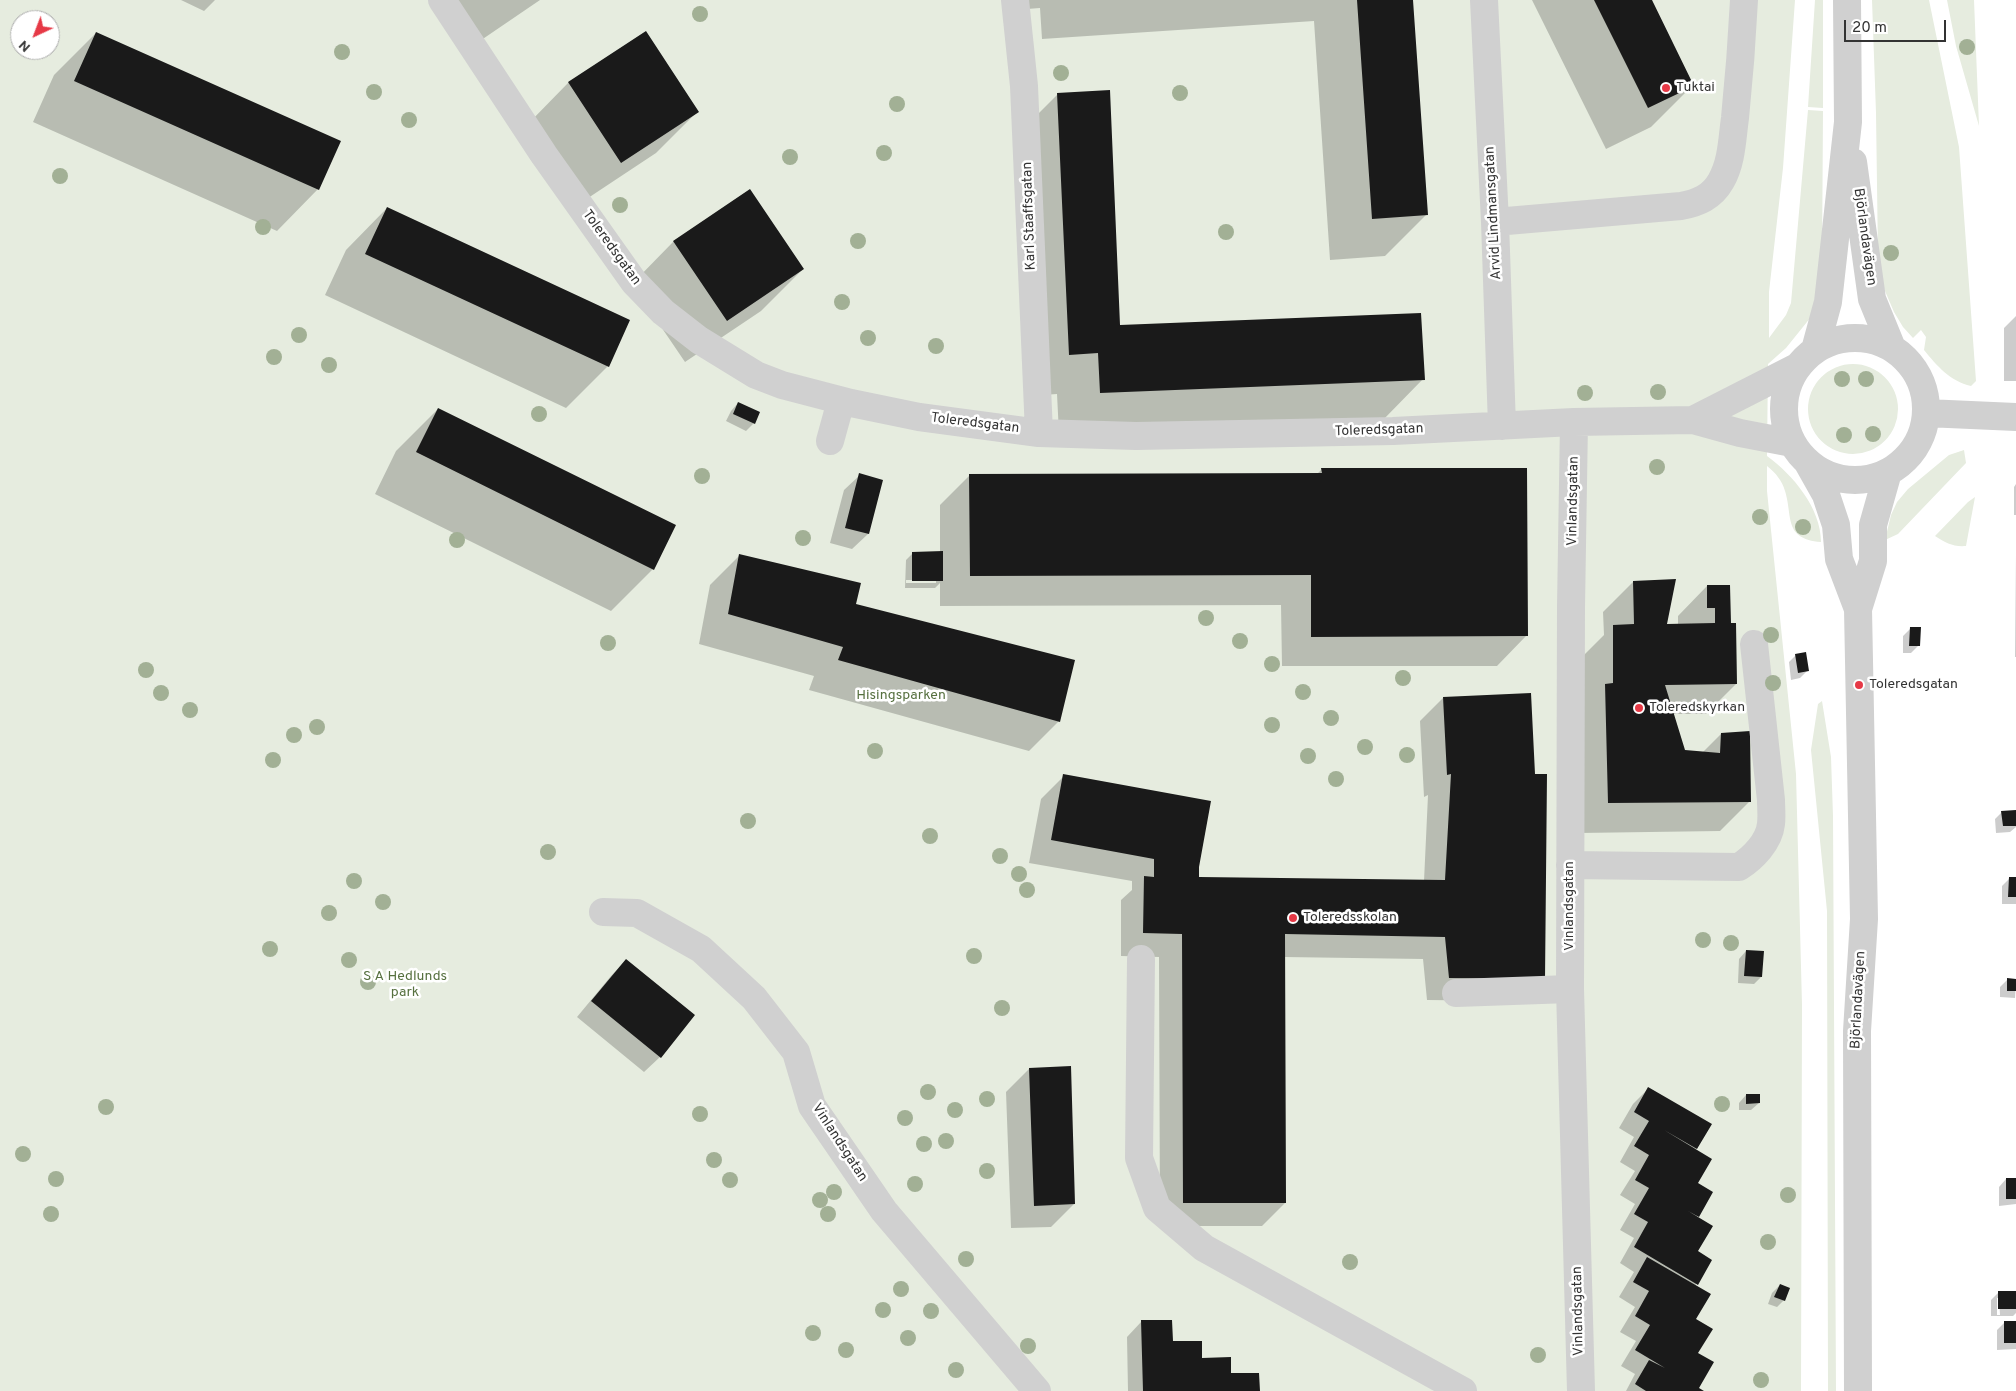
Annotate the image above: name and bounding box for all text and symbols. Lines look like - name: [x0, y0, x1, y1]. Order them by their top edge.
- north arrow: [10, 10, 60, 60]
- scale bar: [1846, 10, 1948, 42]
- text: 20 m: [1852, 19, 1887, 38]
- text: N: [16, 36, 35, 55]
- place label: Tuktai: [1676, 80, 1715, 96]
- marker: Tuktai: [1660, 82, 1672, 94]
- street label: Arvid Lindmansgatan: [1482, 146, 1506, 280]
- street label: Karl Staaffsgatan: [1020, 161, 1040, 271]
- street label: Björlandavägen: [1849, 187, 1879, 287]
- street label: Toleredsgatan: [578, 207, 644, 289]
- street label: Toleredsgatan: [930, 410, 1020, 438]
- street label: Toleredsgatan: [1334, 421, 1424, 441]
- street label: Vinlandsgatan: [1565, 456, 1583, 546]
- place label: Toleredsgatan: [1869, 677, 1958, 693]
- marker: Toleredsgatan: [1853, 679, 1865, 691]
- park label: Hisingsparken: [856, 688, 946, 704]
- place label: Toleredskyrkan: [1649, 700, 1745, 716]
- marker: Toleredskyrkan: [1633, 702, 1645, 714]
- street label: Vinlandsgatan: [1562, 861, 1578, 951]
- place label: Toleredsskolan: [1303, 910, 1397, 926]
- marker: Toleredsskolan: [1287, 912, 1299, 924]
- street label: Björlandavägen: [1848, 951, 1870, 1049]
- park label: S A Hedlunds park: [363, 969, 447, 1002]
- street label: Vinlandsgatan: [807, 1101, 871, 1185]
- street label: Vinlandsgatan: [1570, 1266, 1588, 1356]

